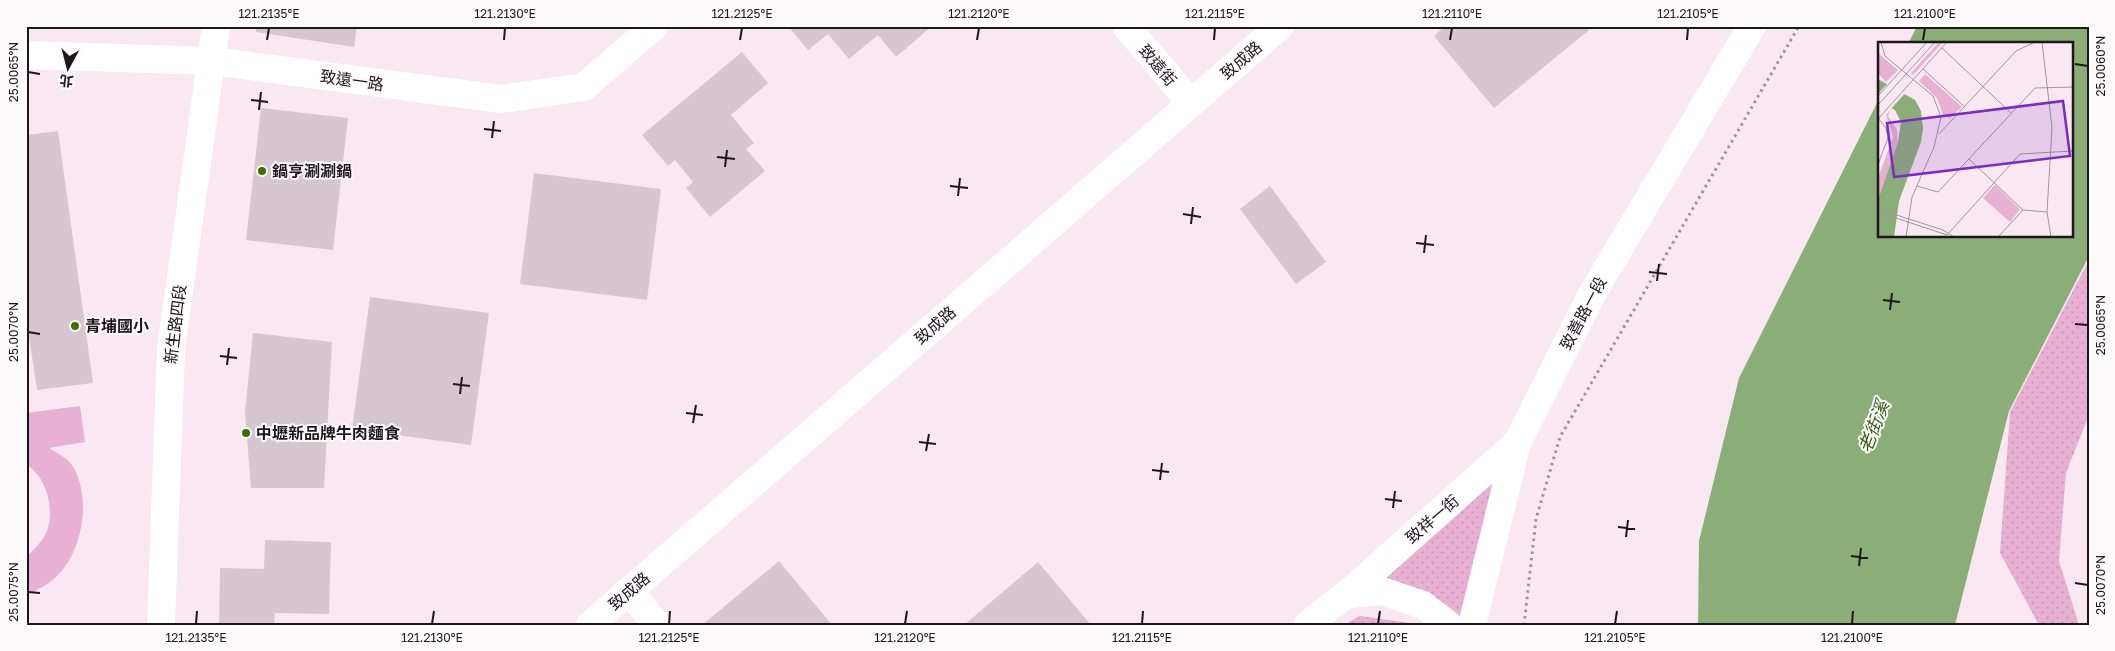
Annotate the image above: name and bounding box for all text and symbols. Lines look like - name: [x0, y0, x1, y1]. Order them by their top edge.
- text: 121.2135°E: [239, 6, 299, 21]
- text: 121.2130°E: [474, 6, 536, 21]
- text: 121.2125°E: [712, 6, 772, 21]
- text: 121.2120°E: [948, 6, 1010, 21]
- text: 121.2115°E: [1185, 6, 1245, 21]
- text: 121.2110°E: [1422, 6, 1482, 21]
- text: 121.2105°E: [1657, 6, 1719, 21]
- text: 121.2100°E: [1894, 6, 1956, 21]
- text: 25.0060°N: [2093, 36, 2108, 96]
- street label: 致成路: [1216, 37, 1266, 83]
- street label: 致遠街: [1135, 40, 1181, 90]
- text: 25.0065°N: [6, 42, 21, 102]
- north arrow: [42, 42, 92, 92]
- inset map: [1878, 42, 2072, 238]
- street label: 致遠一路: [319, 66, 385, 94]
- text: 北: [58, 72, 74, 91]
- place label: 鍋亨涮涮鍋: [272, 161, 352, 181]
- marker: 鍋亨涮涮鍋: [256, 165, 268, 177]
- street label: 致善路一段: [1555, 273, 1611, 353]
- street label: 新生路四段: [160, 283, 190, 365]
- text: 25.0065°N: [2093, 295, 2108, 355]
- text: 25.0070°N: [6, 302, 21, 362]
- street label: 致成路: [910, 302, 960, 348]
- place label: 青埔國小: [85, 316, 149, 336]
- marker: 青埔國小: [69, 320, 81, 332]
- water label: 老街溪: [1853, 395, 1894, 456]
- place label: 中壢新品牌牛肉麵食: [256, 423, 400, 443]
- marker: 中壢新品牌牛肉麵食: [240, 427, 252, 439]
- street label: 致祥一街: [1401, 490, 1463, 548]
- text: 25.0070°N: [2093, 555, 2108, 615]
- text: 25.0075°N: [6, 562, 21, 622]
- street label: 致成路: [604, 568, 654, 614]
- text: 121.2135°E: [166, 630, 226, 645]
- text: 121.2130°E: [401, 630, 463, 645]
- text: 121.2125°E: [639, 630, 699, 645]
- text: 121.2120°E: [874, 630, 936, 645]
- text: 121.2115°E: [1112, 630, 1172, 645]
- text: 121.2110°E: [1348, 630, 1408, 645]
- text: 121.2105°E: [1584, 630, 1646, 645]
- text: 121.2100°E: [1821, 630, 1883, 645]

